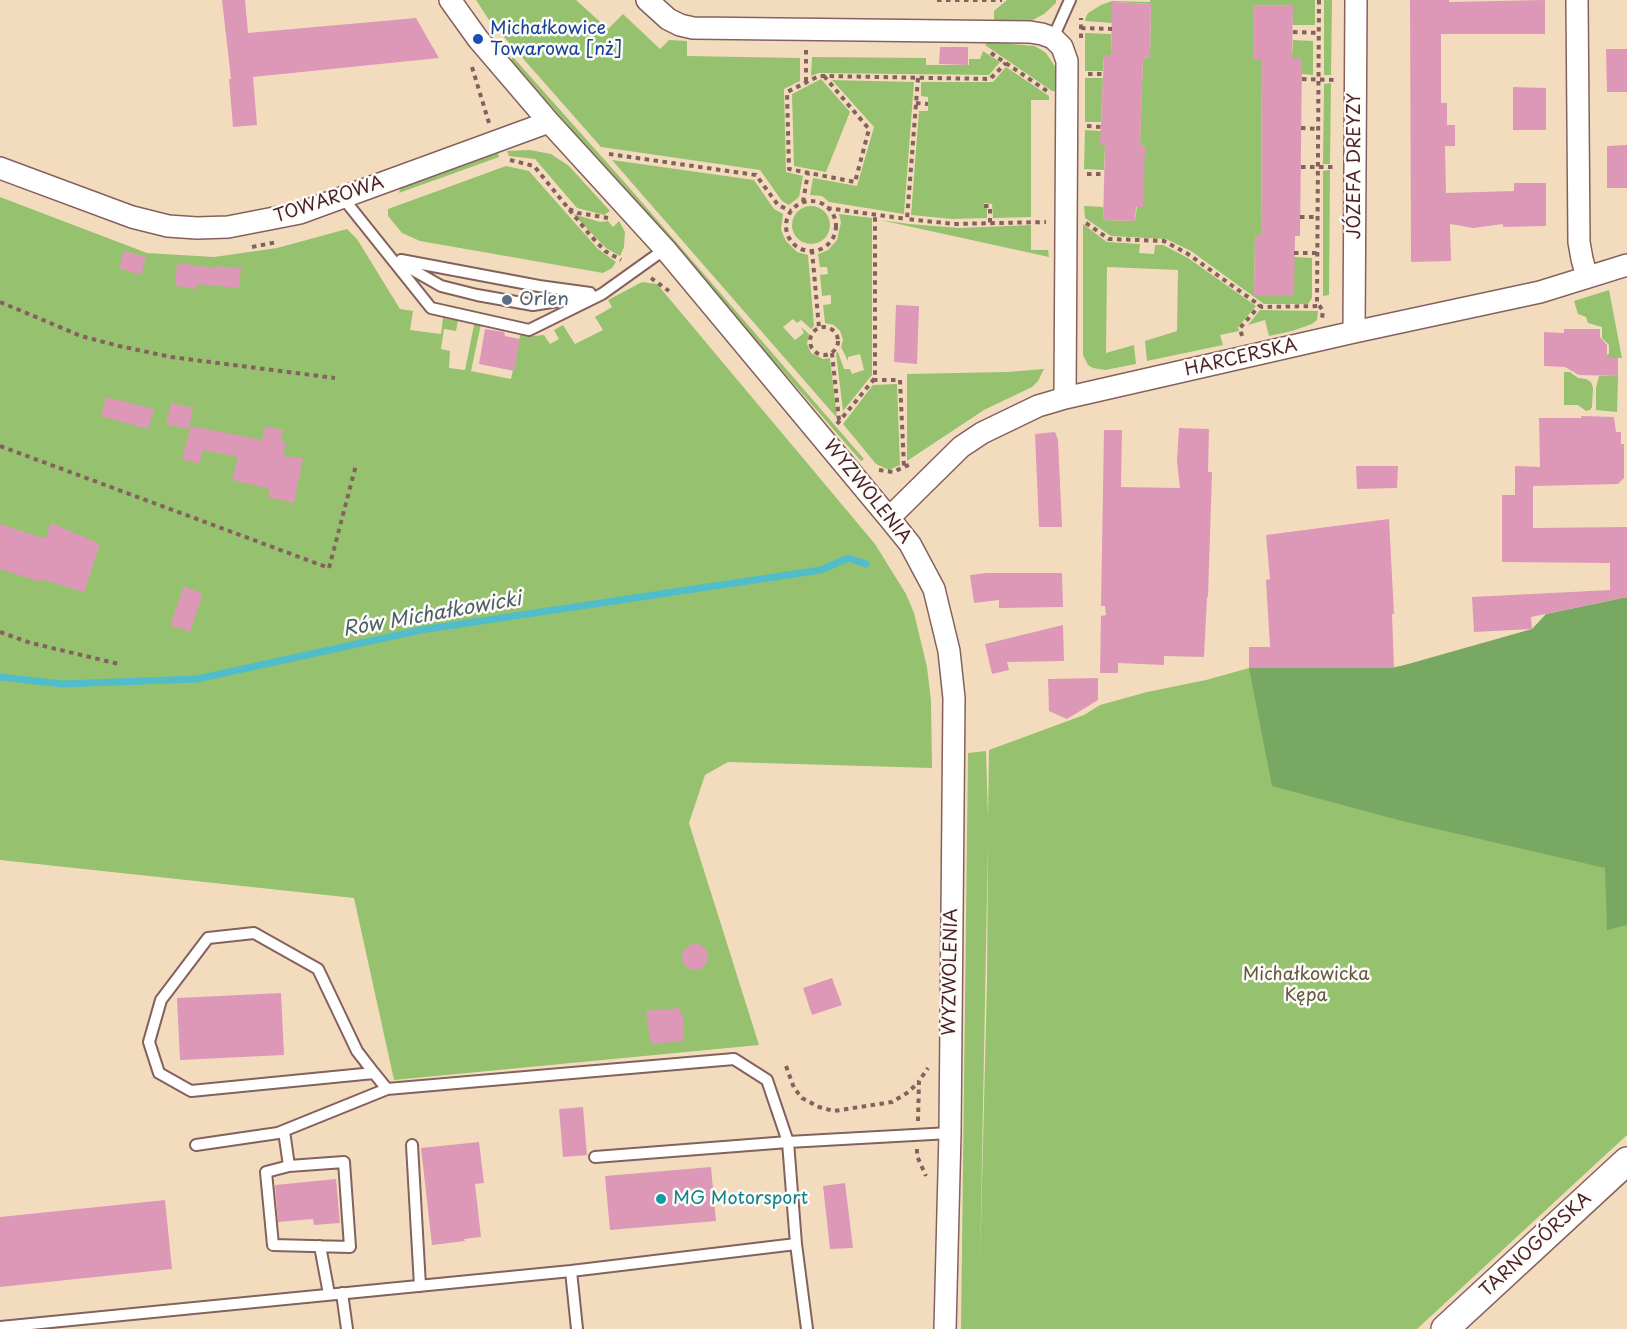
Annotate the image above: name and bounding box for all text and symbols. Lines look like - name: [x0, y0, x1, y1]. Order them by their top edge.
- place label: Michałkowice Towarowa [nż]: [490, 18, 622, 60]
- marker: Michałkowice Towarowa [nż]: [471, 32, 485, 46]
- street label: JÓZEFA DREYZY: [1344, 93, 1366, 239]
- street label: TOWAROWA: [271, 172, 387, 228]
- place label: Orlen: [519, 289, 569, 311]
- marker: Orlen: [500, 293, 514, 307]
- street label: HARCERSKA: [1183, 335, 1299, 381]
- street label: WYZWOLENIA: [819, 436, 915, 548]
- water label: Rów Michałkowicki: [341, 587, 523, 643]
- street label: WYZWOLENIA: [939, 908, 963, 1036]
- park label: Michałkowicka Kępa: [1243, 964, 1369, 1006]
- place label: MG Motorsport: [673, 1188, 808, 1210]
- street label: TARNOGÓRSKA: [1476, 1188, 1596, 1302]
- marker: MG Motorsport: [654, 1192, 668, 1206]

